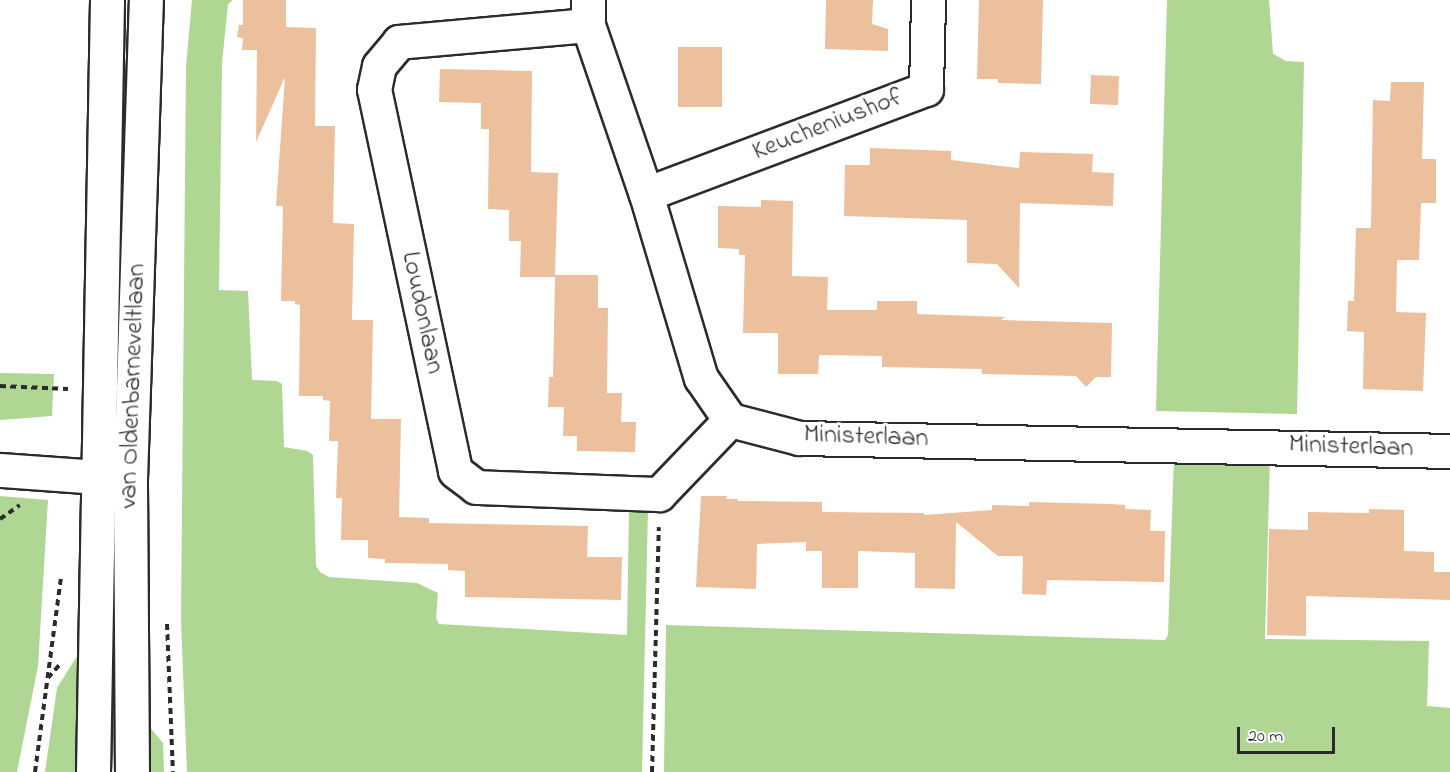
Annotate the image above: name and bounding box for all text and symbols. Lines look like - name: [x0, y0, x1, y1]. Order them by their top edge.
- street label: Keucheniushof: [749, 83, 907, 169]
- street label: Loudonlaan: [393, 249, 449, 377]
- street label: van Oldenbarneveltlaan: [114, 263, 154, 509]
- street label: Ministerlaan: [803, 420, 929, 456]
- street label: Ministerlaan: [1288, 430, 1414, 466]
- scale bar: [1240, 715, 1338, 753]
- text: 20 m: [1248, 724, 1283, 750]

